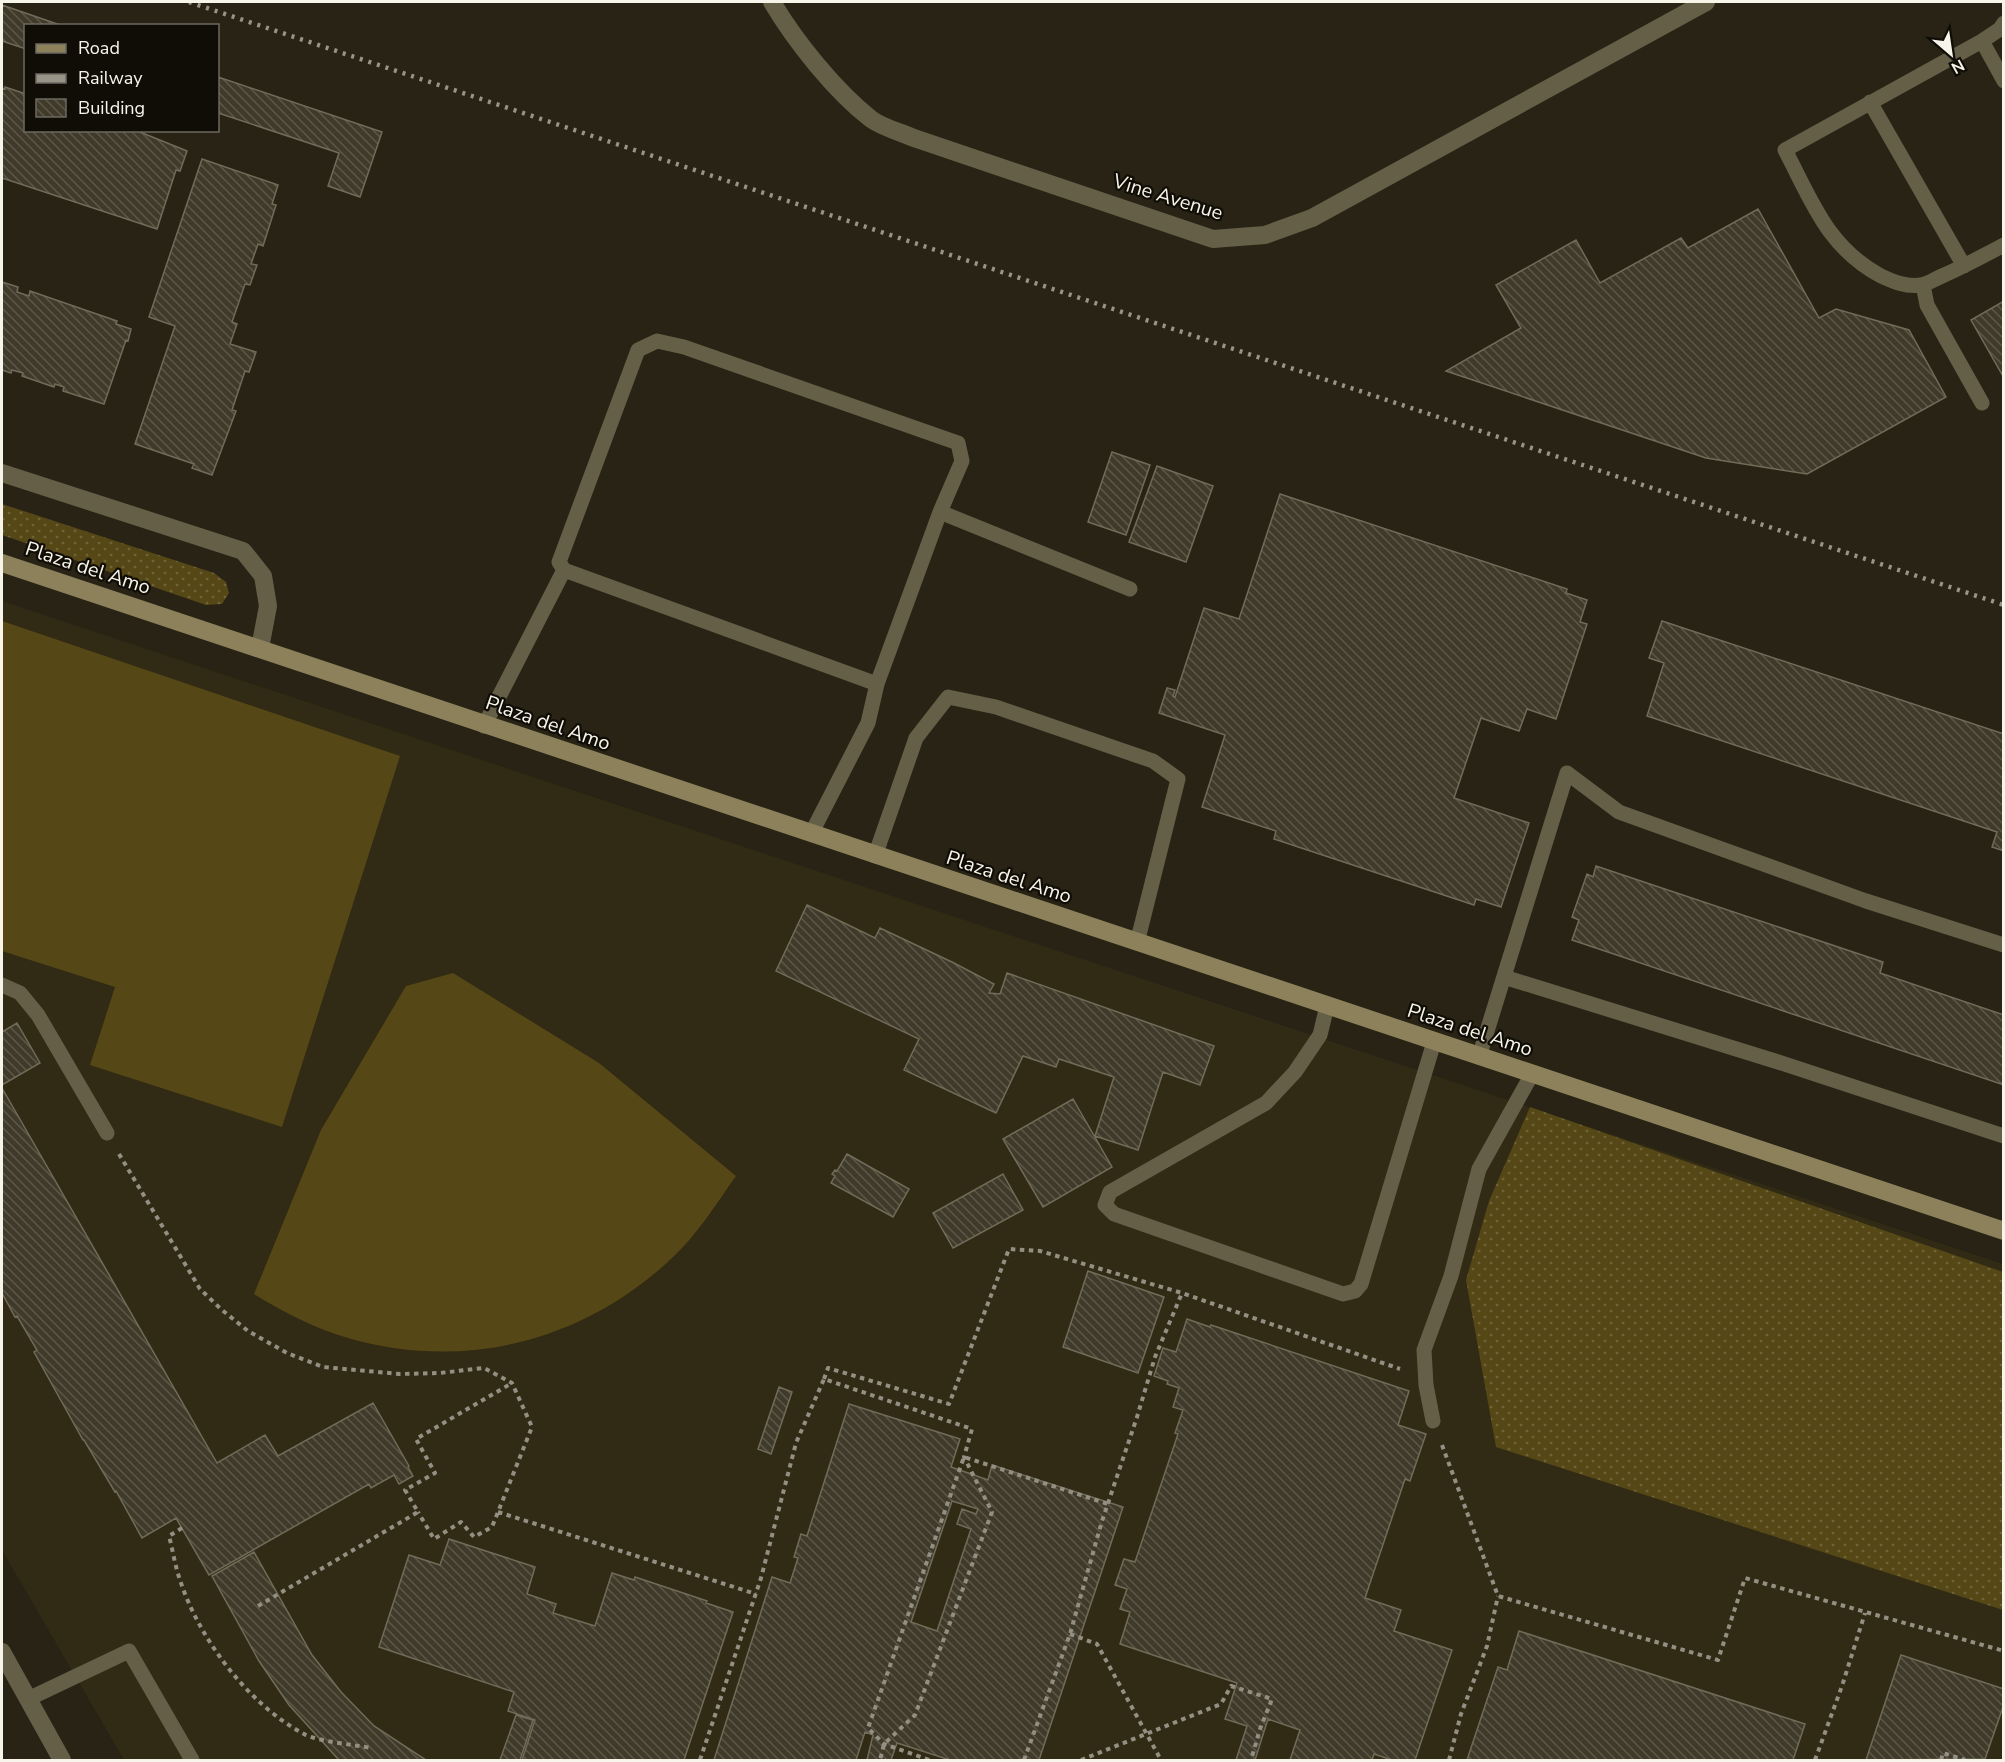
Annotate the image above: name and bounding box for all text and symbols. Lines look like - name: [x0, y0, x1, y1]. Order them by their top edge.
- legend: [24, 24, 219, 132]
- north arrow: [1921, 24, 1981, 84]
- text: Road: [78, 36, 120, 60]
- text: N: [1947, 54, 1968, 79]
- text: Railway: [78, 66, 143, 90]
- text: Building: [78, 96, 145, 120]
- street label: Vine Avenue: [1109, 167, 1226, 227]
- street label: Plaza del Amo: [22, 535, 154, 601]
- street label: Plaza del Amo: [482, 689, 614, 757]
- street label: Plaza del Amo: [943, 844, 1075, 910]
- street label: Plaza del Amo: [1404, 997, 1536, 1063]

